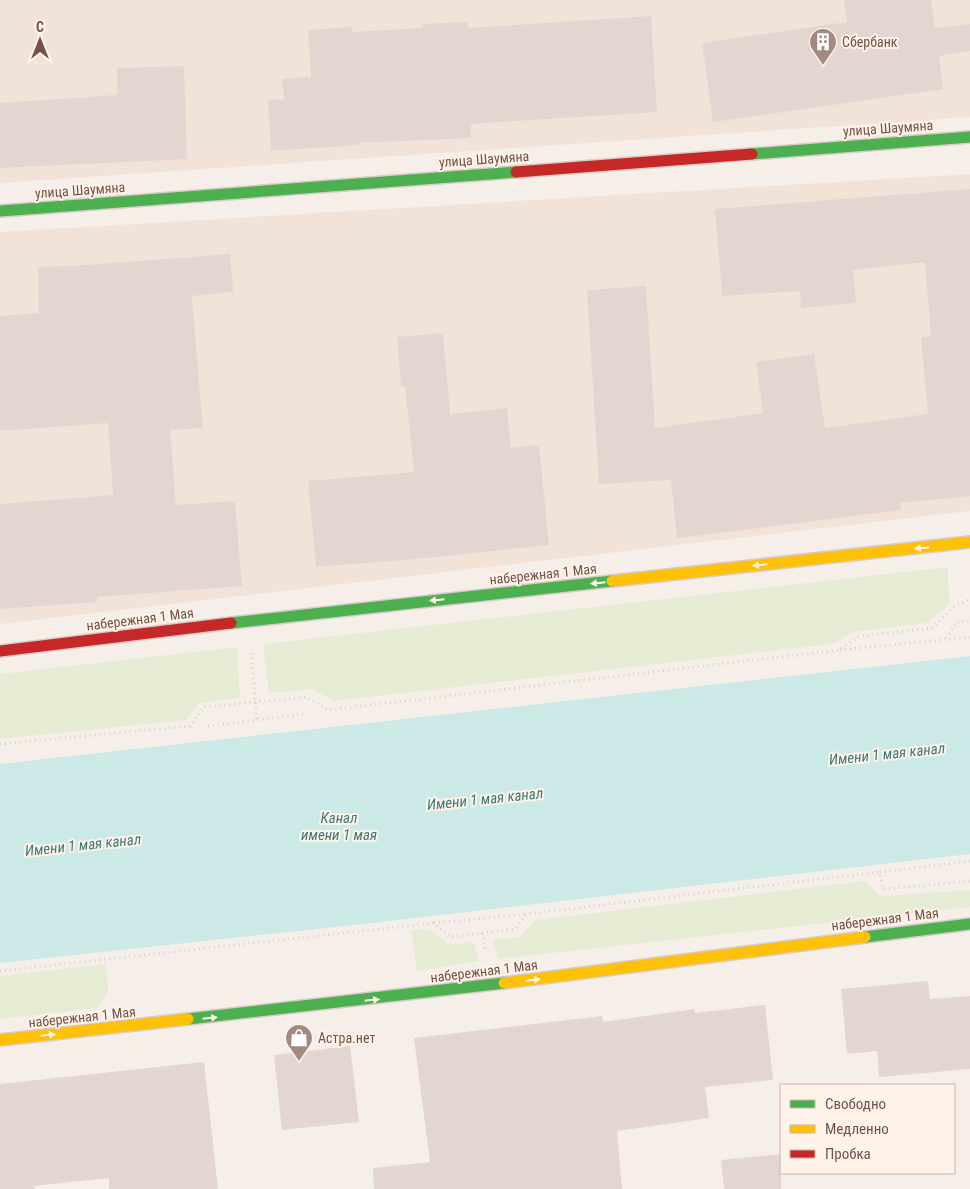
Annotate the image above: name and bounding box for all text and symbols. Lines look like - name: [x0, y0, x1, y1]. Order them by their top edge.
- north arrow: [15, 15, 65, 65]
- text: С: [36, 19, 44, 35]
- building icon: Сбербанк: [808, 27, 838, 66]
- place label: Сбербанк: [842, 34, 898, 50]
- street label: улица Шаумяна: [842, 117, 934, 139]
- street label: улица Шаумяна: [438, 148, 530, 170]
- street label: улица Шаумяна: [34, 179, 126, 201]
- one-way arrow: [913, 544, 929, 552]
- street label: набережная 1 Мая: [489, 560, 597, 588]
- one-way arrow: [752, 561, 768, 569]
- one-way arrow: [590, 579, 606, 587]
- one-way arrow: [429, 596, 445, 604]
- street label: набережная 1 Мая: [85, 604, 195, 634]
- water label: Имени 1 мая канал: [828, 739, 946, 769]
- water label: Имени 1 мая канал: [426, 784, 544, 814]
- water label: Канал имени 1 мая: [301, 809, 377, 844]
- water label: Имени 1 мая канал: [24, 830, 142, 860]
- street label: набережная 1 Мая: [830, 904, 940, 934]
- street label: набережная 1 Мая: [429, 956, 539, 986]
- one-way arrow: [525, 976, 541, 984]
- one-way arrow: [364, 996, 380, 1004]
- street label: набережная 1 Мая: [28, 1003, 136, 1031]
- one-way arrow: [202, 1014, 218, 1022]
- shop icon: Астра.нет: [284, 1023, 314, 1062]
- place label: Астра.нет: [318, 1030, 375, 1046]
- one-way arrow: [41, 1031, 57, 1039]
- legend: [780, 1084, 955, 1174]
- text: Свободно: [825, 1095, 886, 1113]
- text: Медленно: [825, 1120, 889, 1138]
- text: Пробка: [825, 1145, 871, 1163]

